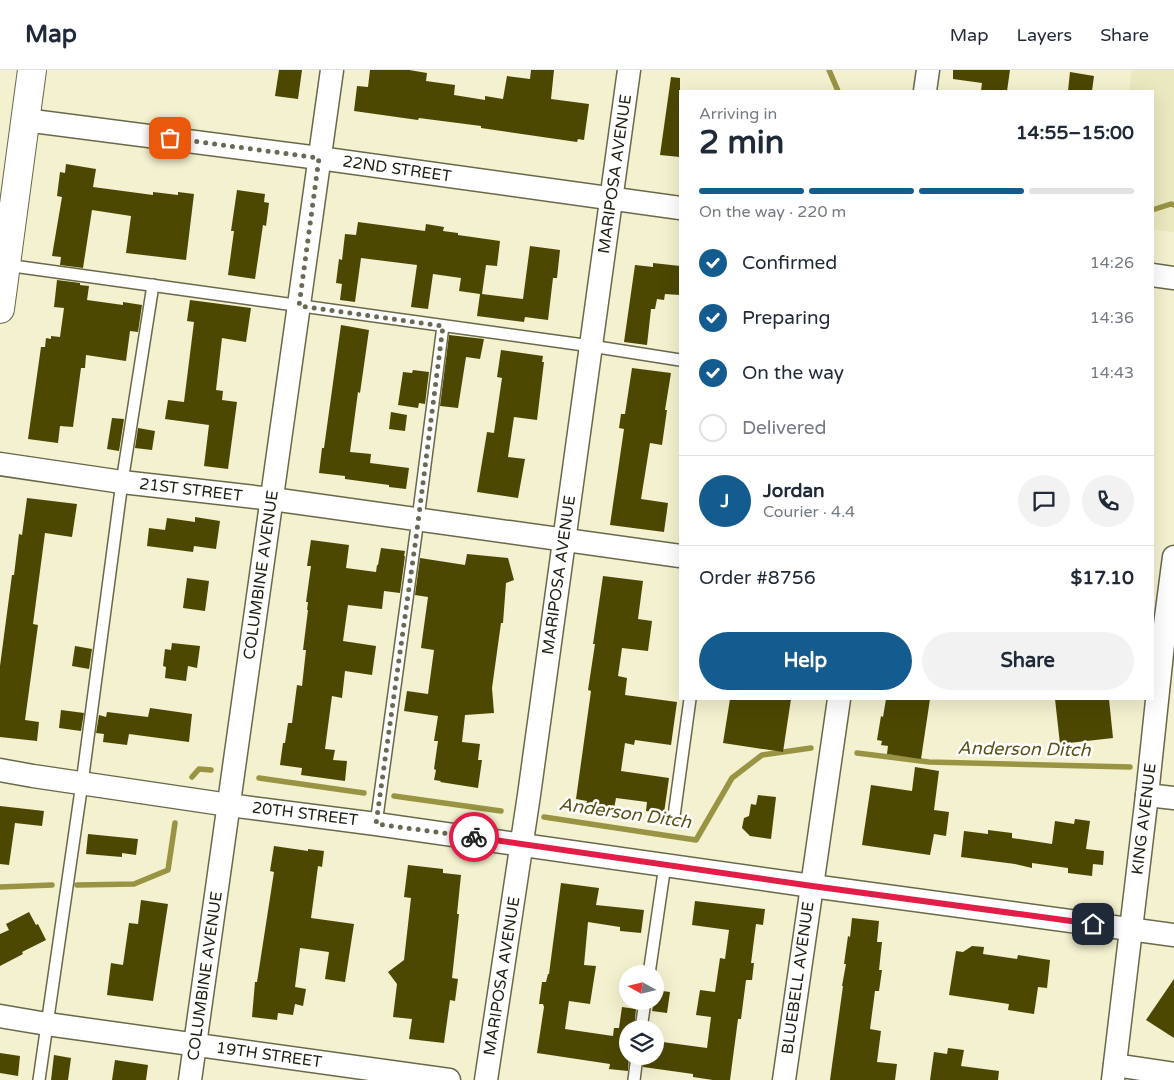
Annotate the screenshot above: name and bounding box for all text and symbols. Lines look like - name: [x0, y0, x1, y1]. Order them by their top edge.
- text: Map: [25, 20, 77, 49]
- text: Map: [950, 24, 989, 46]
- text: Layers: [1017, 24, 1072, 46]
- text: Share: [1100, 24, 1149, 46]
- street label: MARIPOSA AVENUE: [594, 93, 636, 255]
- text: Arriving in: [699, 104, 777, 124]
- pin: [149, 117, 191, 159]
- text: 14:55–15:00: [1016, 122, 1134, 144]
- icon: bag: [156, 124, 184, 152]
- text: 2 min: [699, 124, 784, 162]
- street label: 22ND STREET: [341, 151, 453, 187]
- text: On the way · 220 m: [699, 202, 846, 222]
- icon: check: [699, 249, 727, 277]
- text: Confirmed: [742, 252, 837, 274]
- text: 14:26: [1090, 253, 1134, 273]
- icon: check: [699, 304, 727, 332]
- text: Preparing: [742, 307, 831, 329]
- text: 14:36: [1090, 308, 1134, 328]
- icon: check: [699, 359, 727, 387]
- text: On the way: [742, 362, 844, 384]
- text: 14:43: [1090, 363, 1134, 383]
- text: Delivered: [742, 417, 827, 439]
- street label: 21ST STREET: [138, 474, 244, 506]
- button: chat: [1018, 475, 1070, 527]
- button: phone: [1082, 475, 1134, 527]
- text: Jordan: [763, 480, 825, 502]
- street label: COLUMBINE AVENUE: [239, 489, 283, 661]
- text: J: [721, 490, 729, 512]
- street label: MARIPOSA AVENUE: [538, 494, 580, 656]
- text: Courier · 4.4: [763, 502, 855, 522]
- text: Order #8756: [699, 567, 816, 589]
- text: $17.10: [1071, 567, 1134, 589]
- button: Help: [699, 632, 912, 690]
- button: Share: [922, 632, 1134, 690]
- water label: Anderson Ditch: [957, 737, 1092, 761]
- street label: KING AVENUE: [1127, 762, 1161, 876]
- water label: Anderson Ditch: [558, 793, 693, 833]
- street label: 20TH STREET: [251, 798, 359, 830]
- courier: [449, 812, 499, 862]
- icon: bike: [460, 823, 488, 851]
- street label: COLUMBINE AVENUE: [183, 890, 227, 1062]
- street label: MARIPOSA AVENUE: [480, 895, 524, 1057]
- street label: BLUEBELL AVENUE: [777, 900, 819, 1056]
- pin: [1072, 903, 1114, 945]
- icon: home: [1079, 910, 1107, 938]
- north arrow: [619, 965, 664, 1010]
- map controls: [619, 965, 664, 1065]
- button: layers: [619, 1020, 664, 1065]
- street label: 19TH STREET: [215, 1038, 323, 1072]

